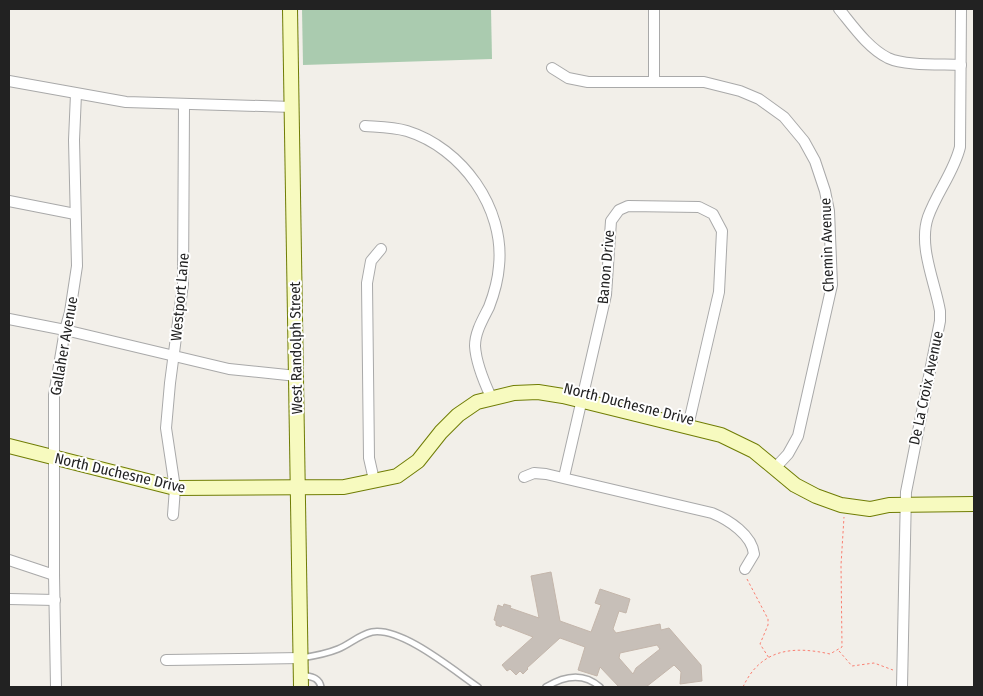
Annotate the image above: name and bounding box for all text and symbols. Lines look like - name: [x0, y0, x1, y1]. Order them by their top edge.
- street label: Chemin Avenue: [816, 197, 838, 293]
- street label: Banon Drive: [594, 229, 618, 305]
- street label: Westport Lane: [167, 252, 193, 342]
- street label: West Randolph Street: [286, 281, 306, 415]
- street label: Gallaher Avenue: [46, 295, 82, 397]
- street label: De La Croix Avenue: [905, 329, 947, 447]
- street label: North Duchesne Drive: [562, 379, 696, 429]
- street label: North Duchesne Drive: [53, 449, 187, 497]

